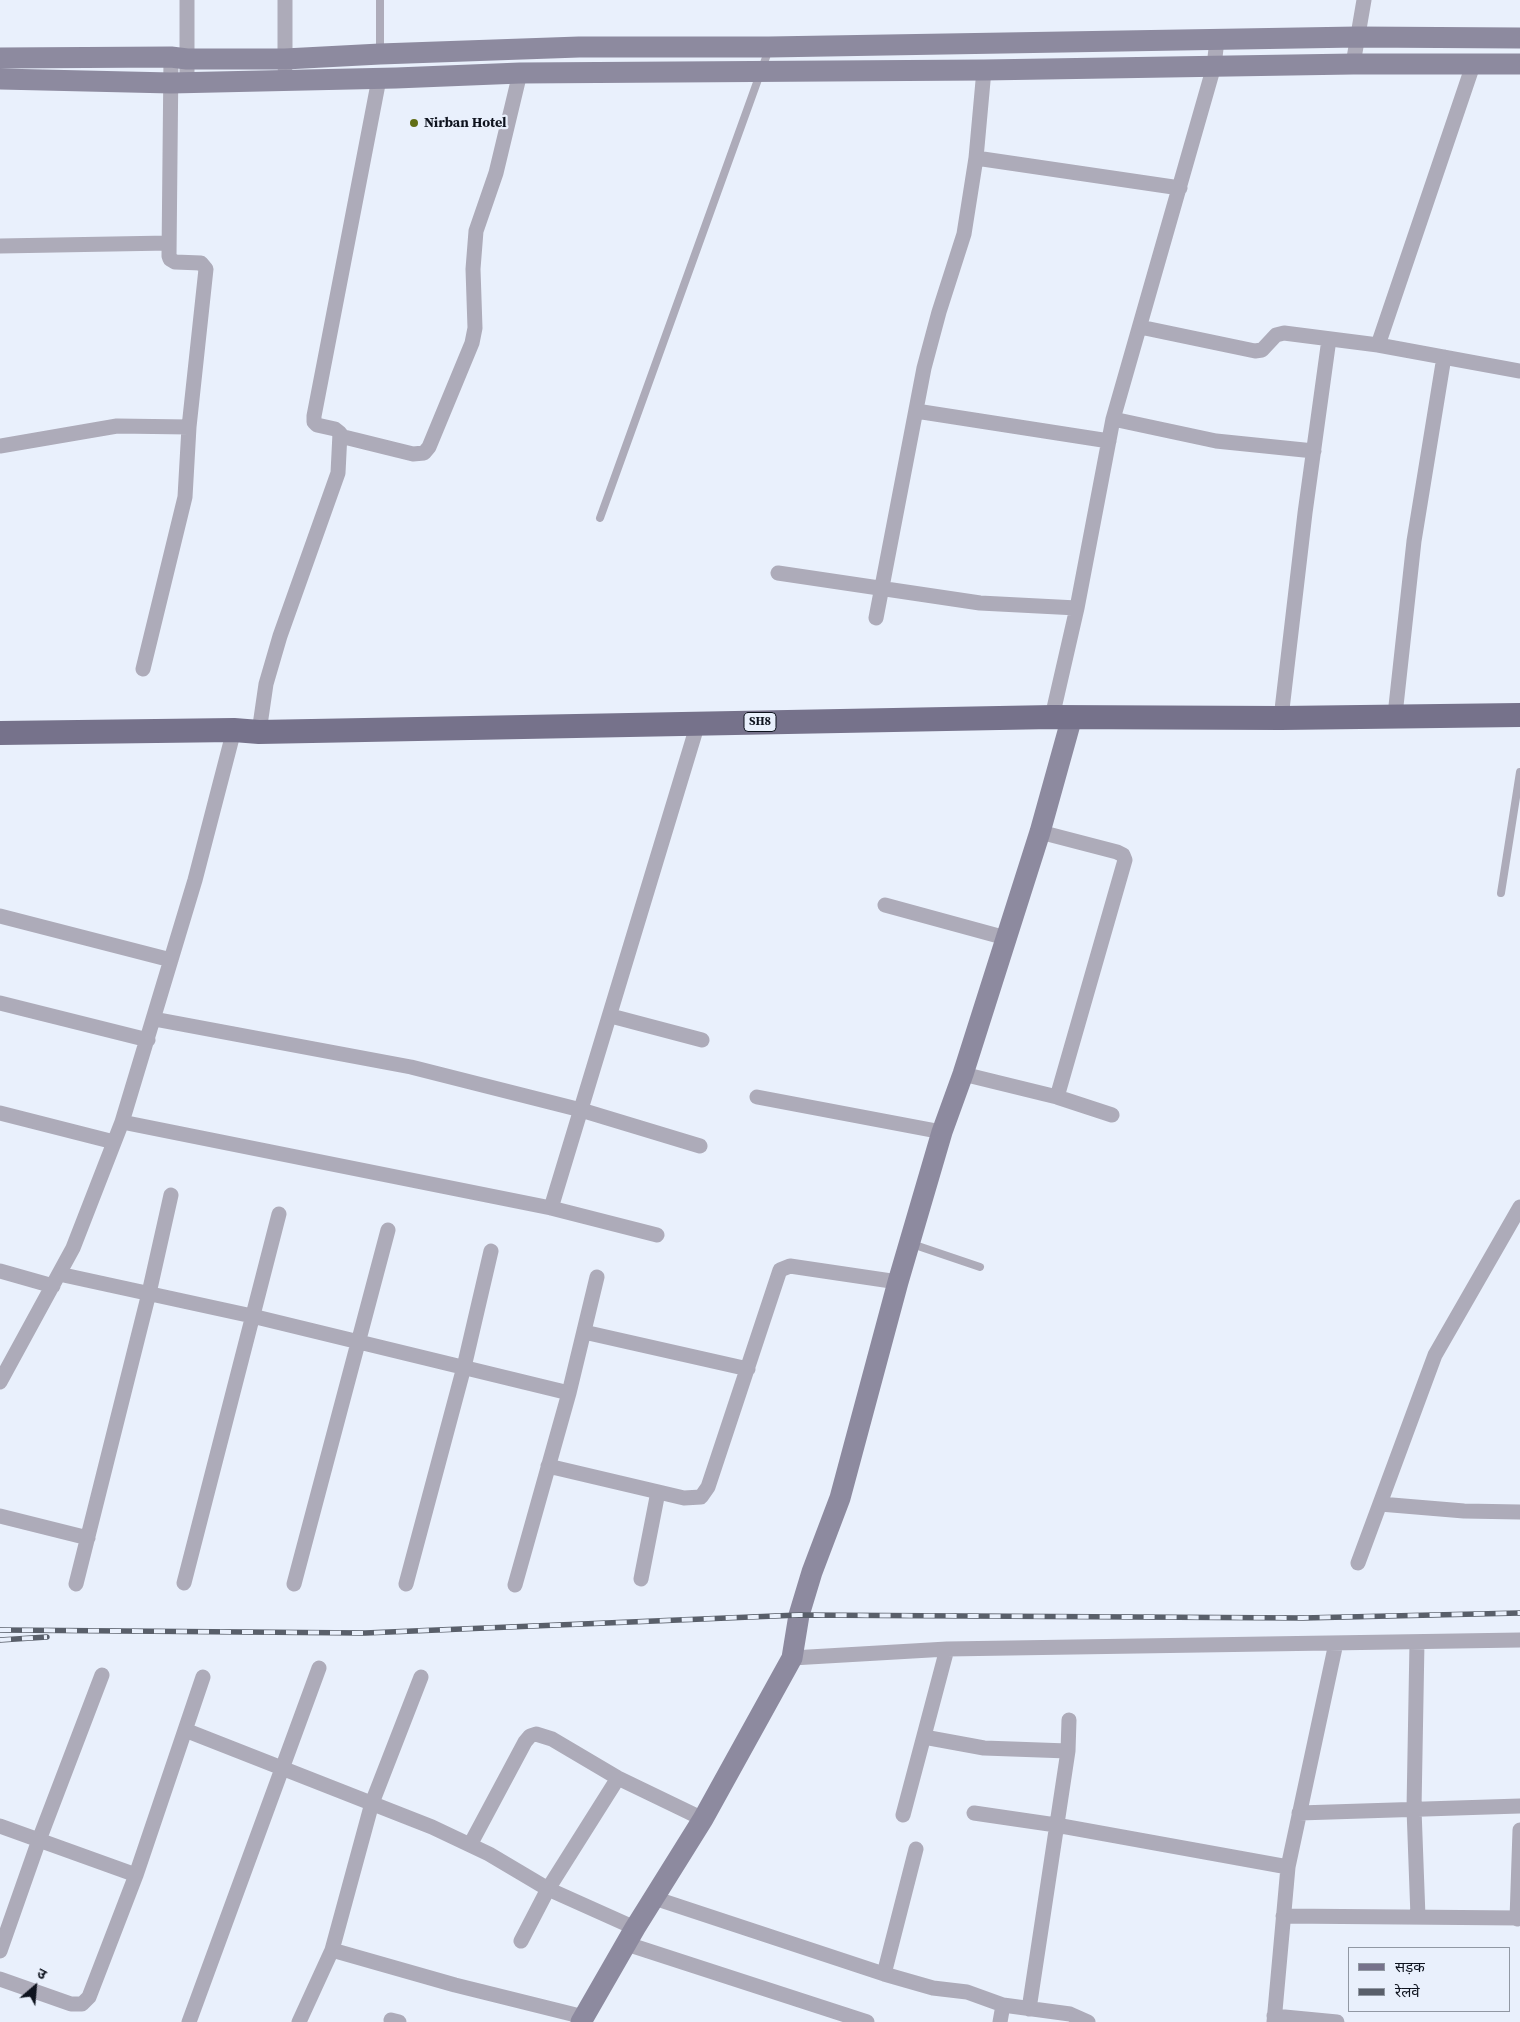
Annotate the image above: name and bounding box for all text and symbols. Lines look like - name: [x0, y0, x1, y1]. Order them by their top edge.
- place label: Nirban Hotel: [424, 115, 507, 131]
- marker: Nirban Hotel: [408, 117, 420, 129]
- road number: SH8: [744, 712, 776, 732]
- legend: [1348, 1947, 1510, 2012]
- text: सड़क: [1395, 1956, 1425, 1977]
- north arrow: [10, 1962, 60, 2012]
- text: उ: [34, 1963, 50, 1984]
- text: रेलवे: [1395, 1981, 1420, 2002]

